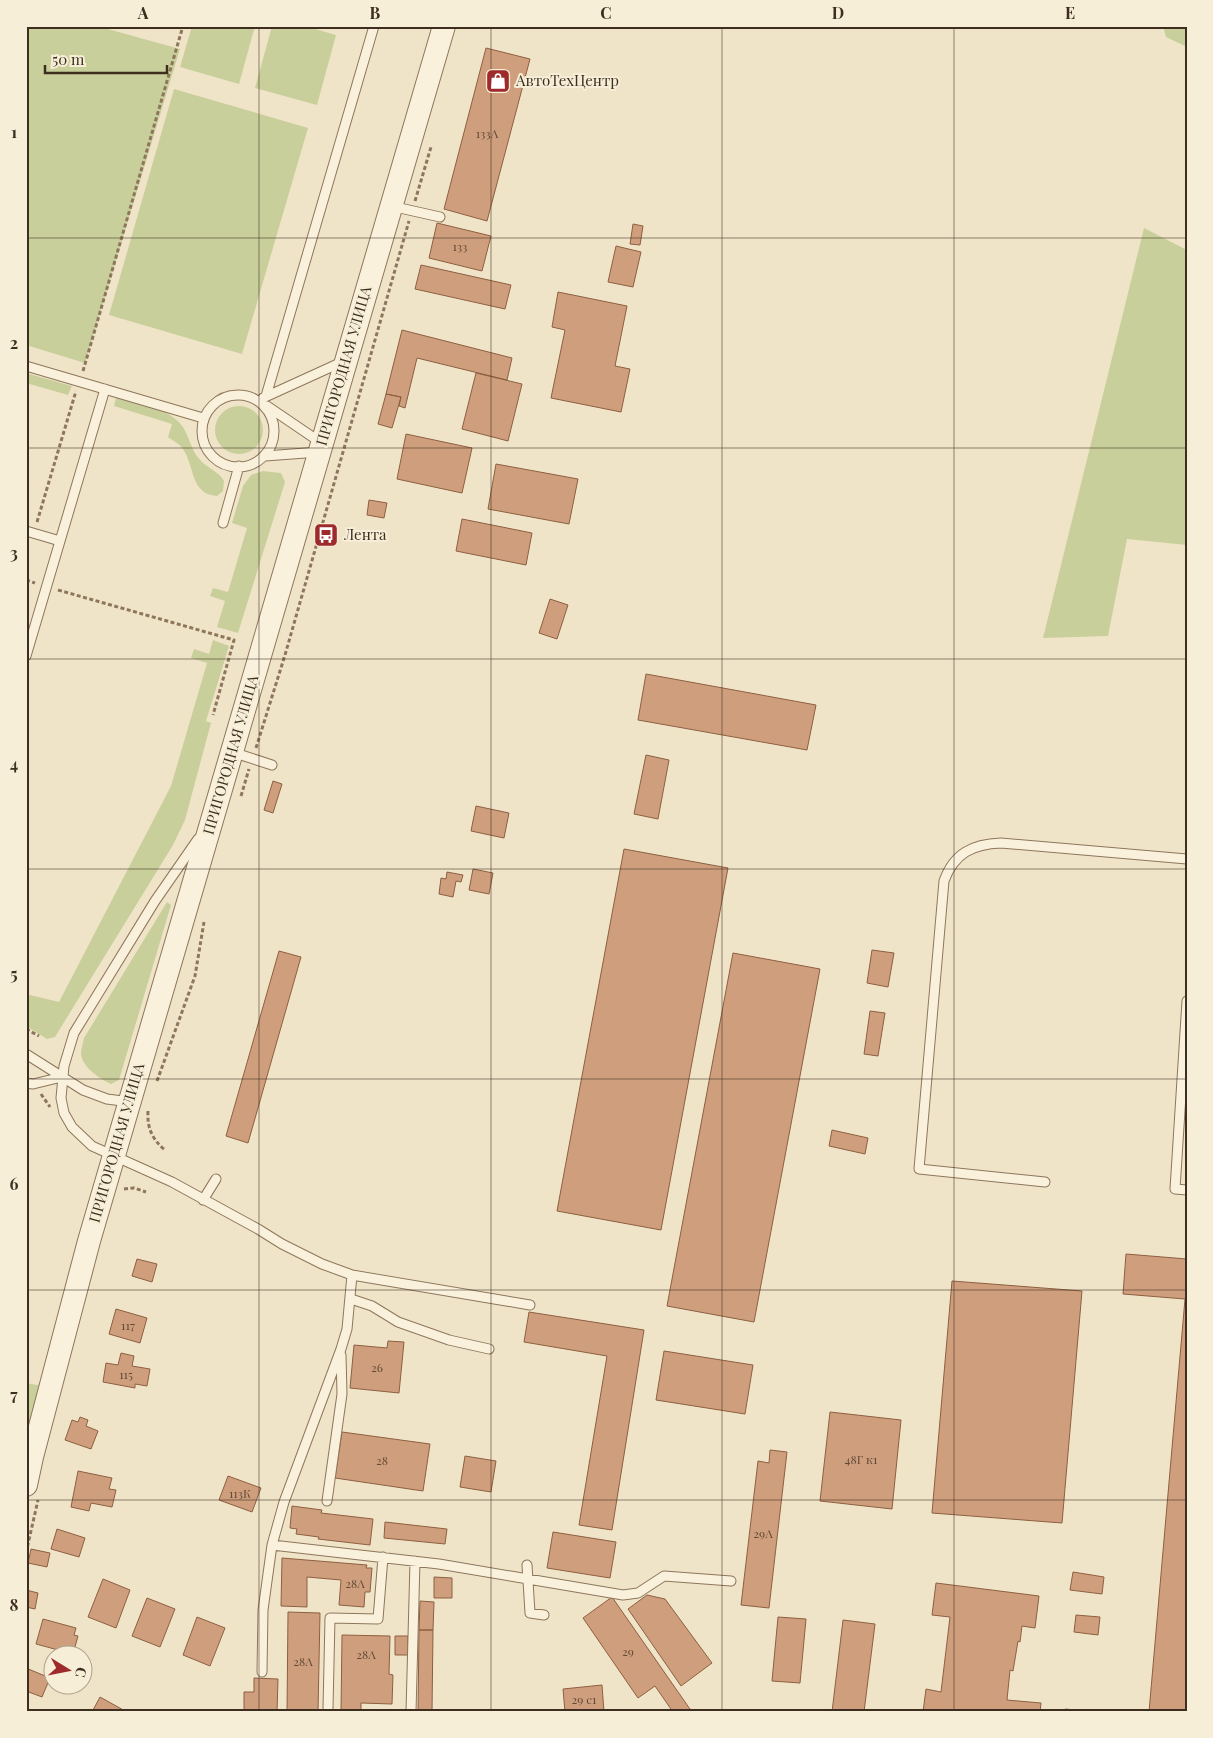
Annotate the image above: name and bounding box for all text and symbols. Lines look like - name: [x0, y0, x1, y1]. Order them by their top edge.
- text: A: [137, 2, 149, 23]
- text: B: [370, 2, 381, 23]
- text: C: [600, 2, 612, 23]
- text: D: [832, 2, 844, 23]
- text: E: [1065, 2, 1075, 23]
- scale bar: [45, 42, 168, 74]
- text: 50 m: [52, 49, 85, 69]
- shop icon: АвтоТехЦентр: [485, 68, 511, 94]
- place label: АвтоТехЦентр: [515, 70, 619, 90]
- text: 1: [11, 121, 17, 142]
- house number: 133А: [476, 125, 499, 141]
- house number: 133: [452, 238, 468, 254]
- street label: ПРИГОРОДНАЯ УЛИЦА: [311, 283, 376, 448]
- text: 2: [10, 332, 18, 353]
- bus stop icon: Лента: [313, 522, 339, 548]
- place label: Лента: [343, 524, 387, 544]
- text: 3: [10, 542, 18, 563]
- street label: ПРИГОРОДНАЯ УЛИЦА: [198, 672, 263, 837]
- text: 4: [10, 753, 18, 774]
- text: 5: [10, 963, 18, 984]
- street label: ПРИГОРОДНАЯ УЛИЦА: [84, 1060, 149, 1225]
- text: 6: [10, 1173, 19, 1194]
- house number: 117: [121, 1317, 135, 1333]
- house number: 26: [371, 1359, 383, 1375]
- house number: 115: [119, 1366, 133, 1382]
- text: 7: [10, 1384, 18, 1405]
- house number: 48Г к1: [845, 1451, 878, 1467]
- house number: 28: [376, 1452, 388, 1468]
- house number: 113К: [229, 1485, 251, 1501]
- house number: 29А: [753, 1525, 773, 1541]
- house number: 28А: [345, 1575, 365, 1591]
- text: 8: [10, 1594, 19, 1615]
- house number: 29: [622, 1643, 634, 1659]
- north arrow: [42, 1646, 92, 1696]
- house number: 28А: [356, 1646, 376, 1662]
- house number: 28А: [293, 1653, 313, 1669]
- text: С: [71, 1666, 92, 1679]
- house number: 29 с1: [571, 1691, 597, 1707]

